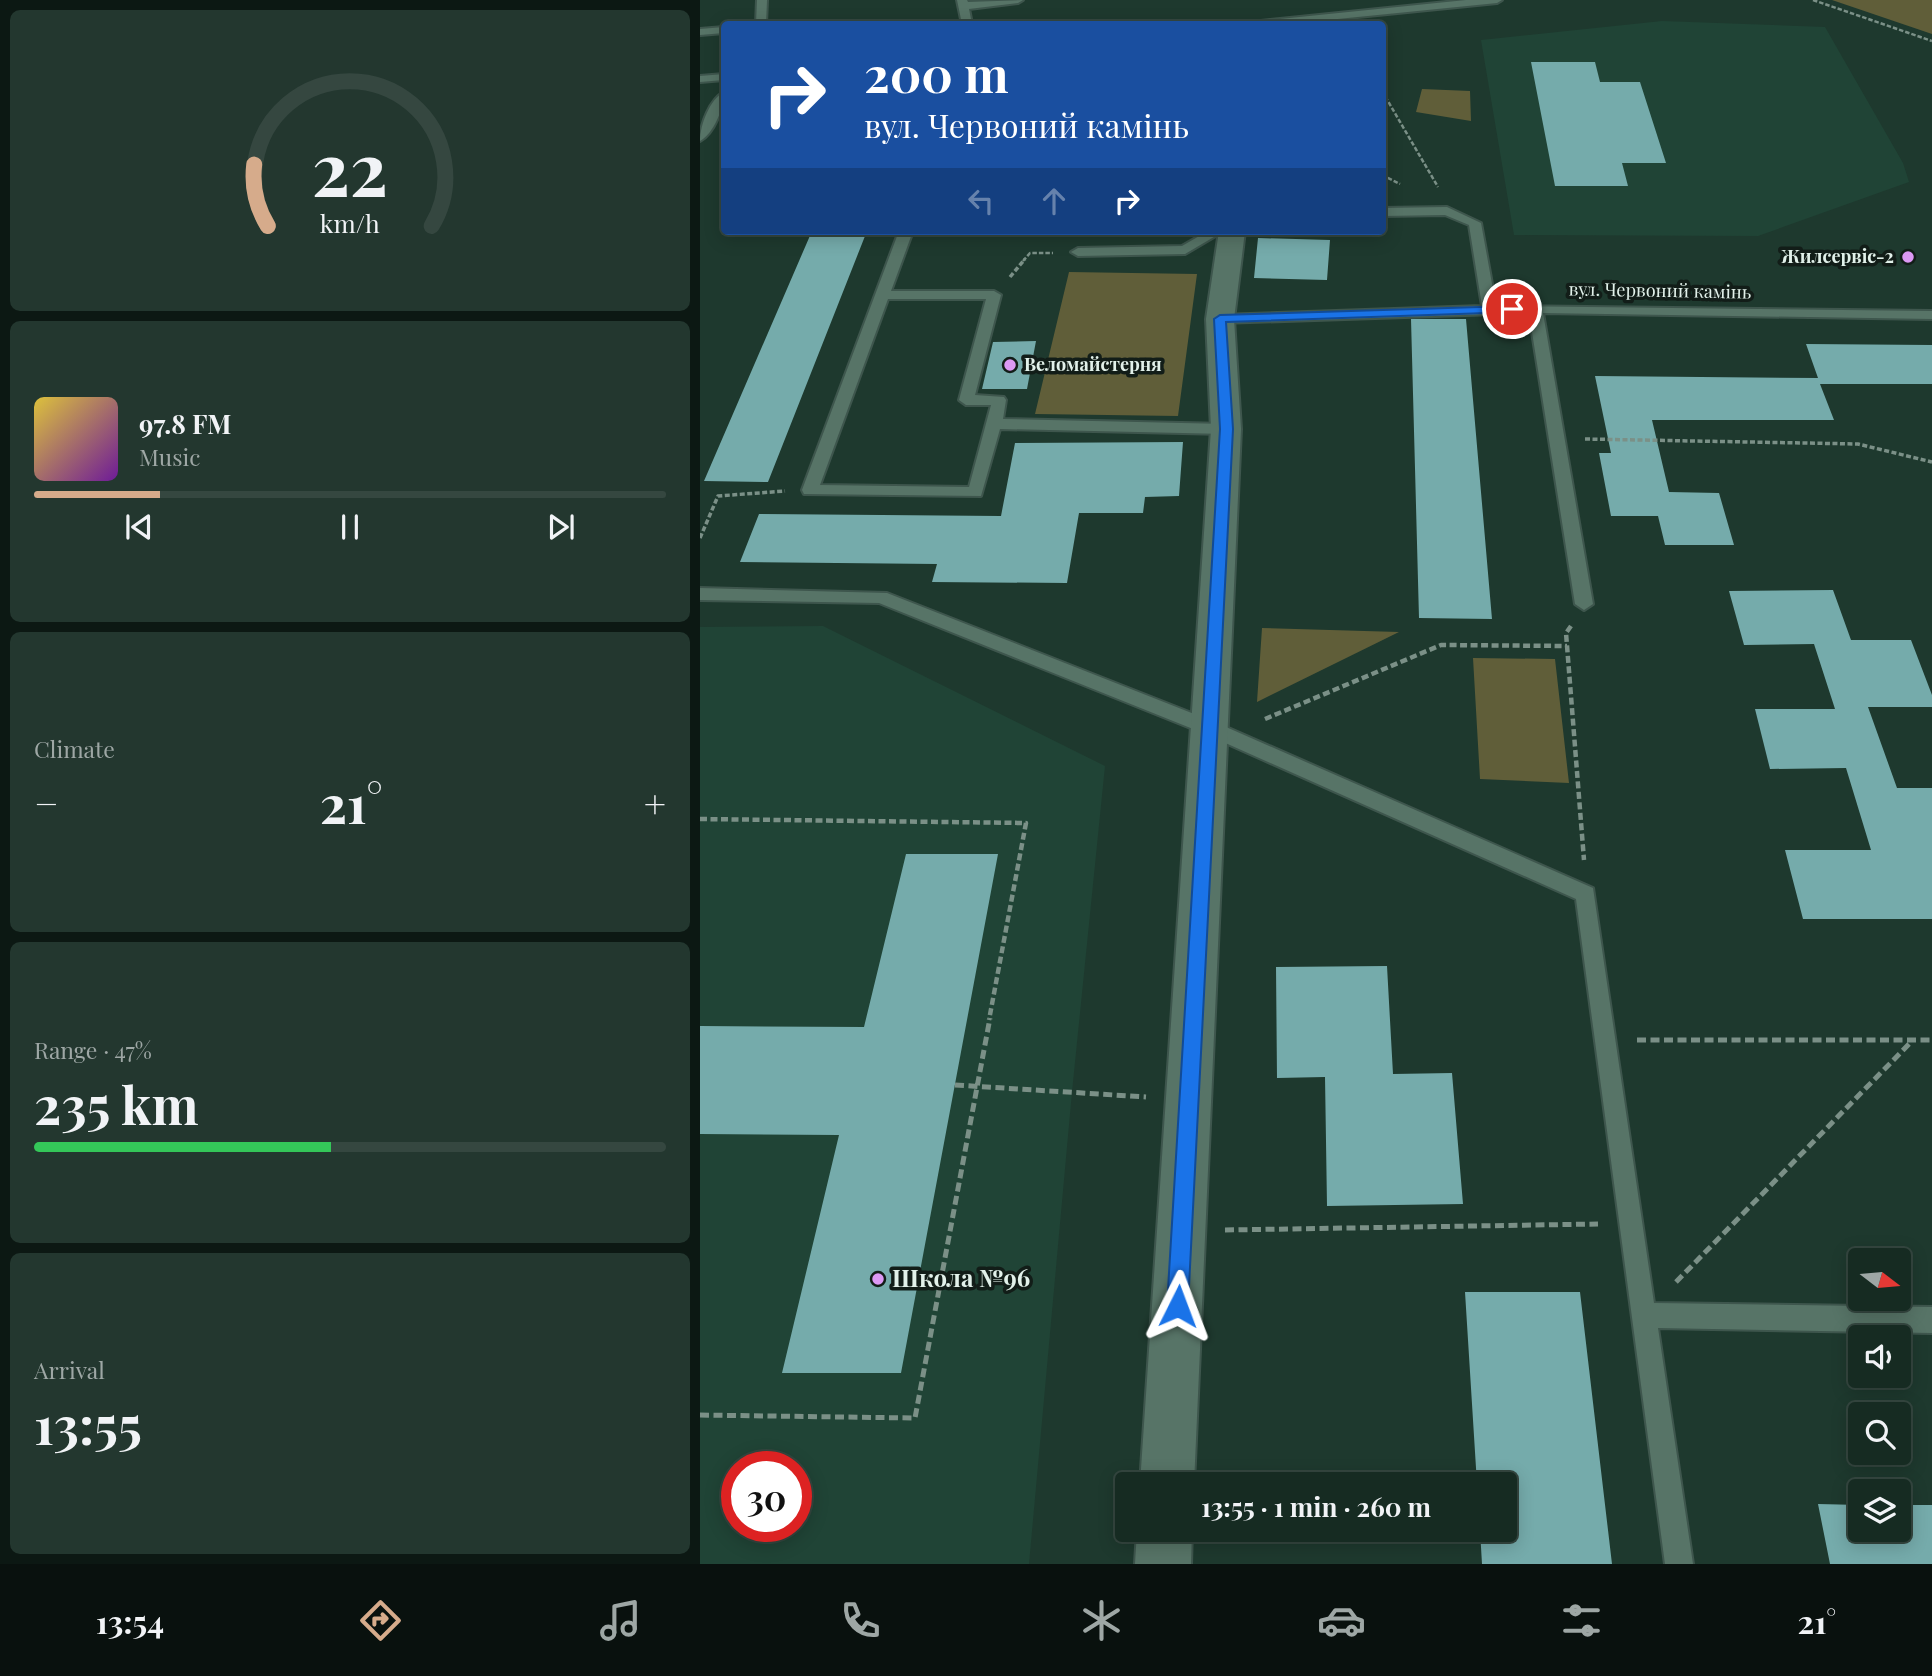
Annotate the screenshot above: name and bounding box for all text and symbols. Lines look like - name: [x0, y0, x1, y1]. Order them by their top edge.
- text: 200 m: [864, 40, 1009, 105]
- icon: right: [749, 49, 840, 140]
- text: вул. Червоний камінь: [864, 103, 1189, 146]
- text: 22: [312, 118, 388, 215]
- icon: left: [962, 182, 1000, 220]
- icon: ahead: [1035, 182, 1073, 220]
- icon: right: [1108, 182, 1146, 220]
- text: km/h: [320, 206, 380, 239]
- place label: Жилсервіс-2: [1780, 244, 1894, 268]
- marker: Жилсервіс-2: [1900, 249, 1916, 265]
- street label: вул. Червоний камінь: [1568, 276, 1752, 304]
- pin: [1482, 279, 1542, 339]
- icon: arrive: [1493, 290, 1531, 328]
- place label: Веломайстерня: [1024, 352, 1162, 376]
- marker: Веломайстерня: [1002, 357, 1018, 373]
- text: 97.8 FM: [139, 406, 231, 441]
- text: Music: [139, 441, 200, 472]
- icon: previous: [120, 508, 158, 546]
- icon: pause: [331, 508, 369, 546]
- icon: next: [542, 508, 580, 546]
- text: Climate: [34, 733, 115, 764]
- text: 21°: [320, 768, 383, 837]
- text: −: [34, 777, 59, 828]
- text: +: [644, 777, 666, 828]
- text: Range · 47%: [34, 1034, 152, 1065]
- text: 235 km: [34, 1069, 199, 1138]
- north arrow: [1848, 1248, 1911, 1311]
- map controls: [1848, 1248, 1911, 1542]
- place label: Школа №96: [892, 1261, 1030, 1293]
- position arrow: [1141, 1269, 1215, 1343]
- marker: Школа №96: [870, 1271, 886, 1287]
- button: sound: [1848, 1325, 1911, 1388]
- text: Arrival: [34, 1354, 105, 1385]
- text: 13:55: [34, 1389, 142, 1458]
- button: search: [1848, 1402, 1911, 1465]
- speed limit sign: 30: [721, 1451, 812, 1542]
- button: layers: [1848, 1479, 1911, 1542]
- text: 13:55 · 1 min · 260 m: [1201, 1489, 1431, 1524]
- icon: directions: [356, 1596, 405, 1645]
- icon: music: [596, 1596, 645, 1645]
- icon: phone: [836, 1596, 885, 1645]
- icon: climate: [1077, 1596, 1126, 1645]
- icon: car: [1317, 1596, 1366, 1645]
- icon: filters: [1557, 1596, 1606, 1645]
- text: 13:54: [96, 1599, 164, 1642]
- text: 21°: [1797, 1599, 1836, 1642]

